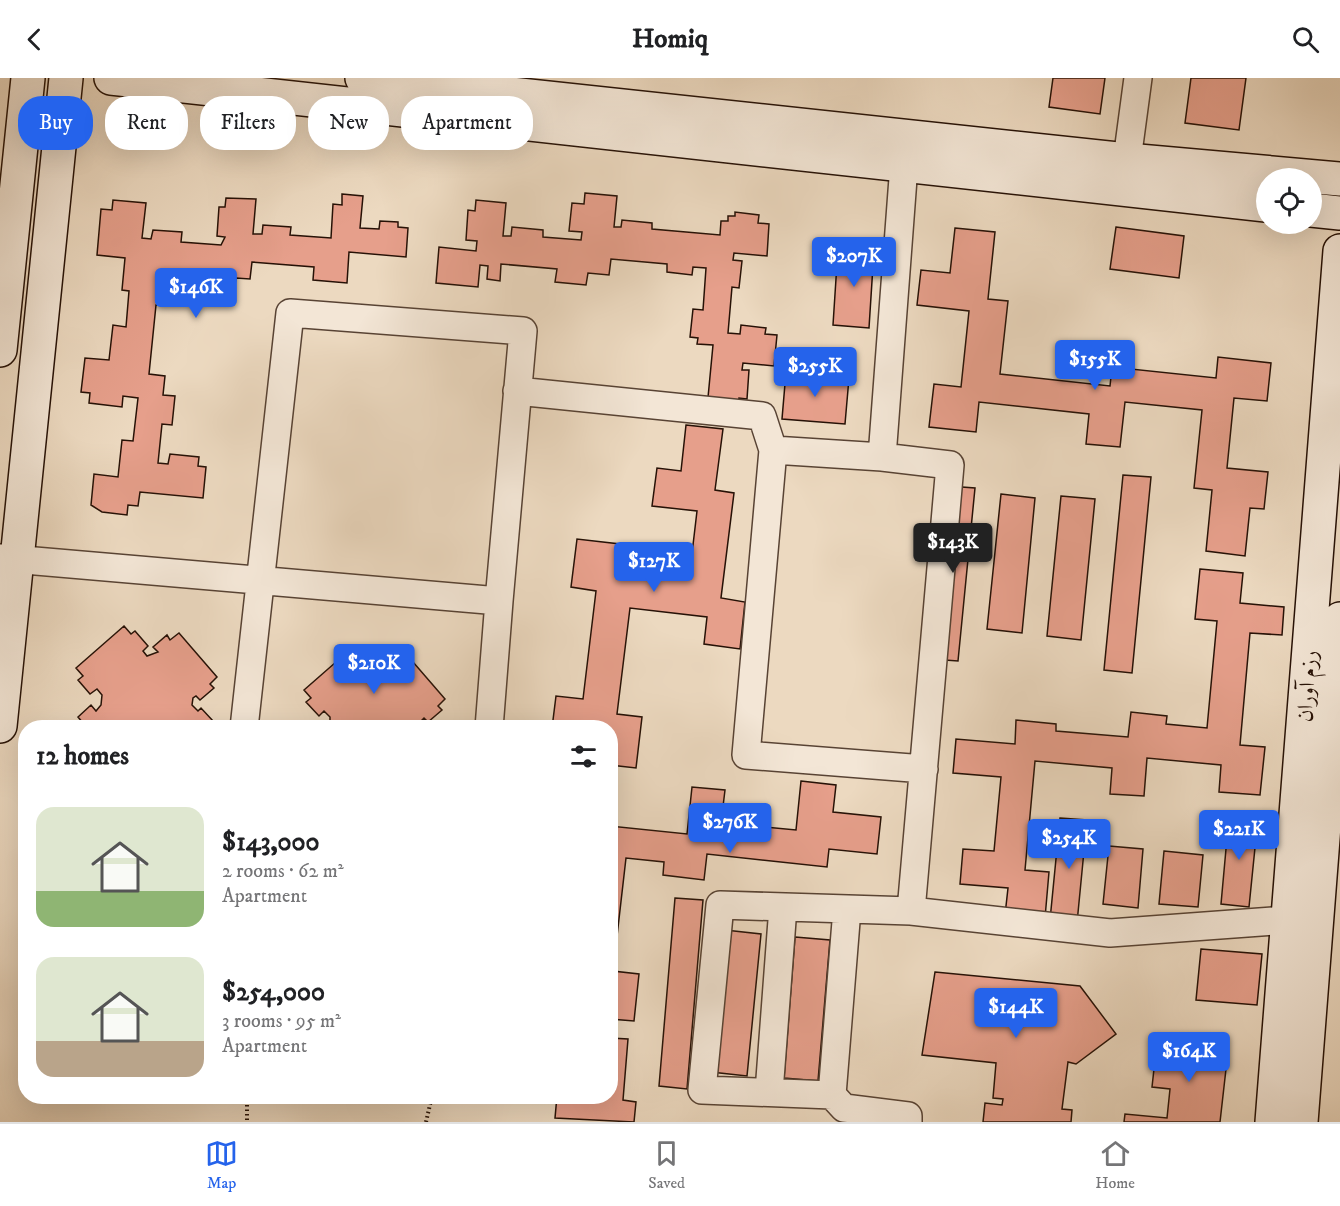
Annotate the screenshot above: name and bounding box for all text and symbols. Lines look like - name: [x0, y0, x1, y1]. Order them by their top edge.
- text: Homiq: [632, 22, 708, 56]
- icon: back: [18, 23, 51, 56]
- icon: search: [1289, 23, 1322, 56]
- chip: Buy: [18, 96, 93, 150]
- chip: Rent: [105, 96, 188, 150]
- chip: Filters: [200, 96, 296, 150]
- chip: New: [308, 96, 389, 150]
- chip: Apartment: [401, 96, 533, 150]
- map controls: [1256, 168, 1322, 234]
- button: locate: [1256, 168, 1322, 234]
- pin: $207K: [812, 237, 896, 288]
- text: $207K: [826, 244, 882, 269]
- pin: $146K: [154, 268, 238, 319]
- text: $146K: [169, 275, 223, 300]
- pin: $155K: [1053, 340, 1137, 391]
- pin: $255K: [773, 347, 857, 398]
- text: $155K: [1069, 347, 1121, 372]
- text: $255K: [788, 354, 842, 379]
- pin: $143K: [911, 523, 995, 574]
- text: $143K: [927, 530, 979, 555]
- pin: $127K: [612, 542, 696, 593]
- text: $127K: [628, 549, 680, 574]
- pin: $210K: [332, 644, 416, 695]
- street label: رزم آوران: [1291, 649, 1328, 723]
- text: $210K: [348, 651, 400, 676]
- text: 12 homes: [36, 740, 129, 773]
- icon: filters: [567, 740, 600, 773]
- pin: $276K: [688, 803, 772, 854]
- text: $276K: [702, 810, 758, 835]
- pin: $221K: [1197, 810, 1281, 861]
- text: $221K: [1213, 817, 1265, 842]
- pin: $254K: [1027, 819, 1111, 870]
- text: $143,000: [222, 826, 319, 859]
- text: $254K: [1041, 826, 1097, 851]
- icon: home: [84, 831, 156, 903]
- text: 2 rooms · 62 m²: [222, 859, 344, 884]
- text: Apartment: [222, 884, 307, 909]
- text: $254,000: [222, 976, 325, 1009]
- icon: home: [84, 981, 156, 1053]
- pin: $144K: [974, 988, 1058, 1039]
- text: $144K: [988, 995, 1044, 1020]
- text: 3 rooms · 95 m²: [222, 1009, 341, 1034]
- pin: $164K: [1147, 1032, 1231, 1083]
- text: Apartment: [222, 1034, 307, 1059]
- text: $164K: [1162, 1039, 1216, 1064]
- tab: Map: [205, 1137, 238, 1193]
- tab: Saved: [648, 1137, 685, 1193]
- tab: Home: [1095, 1137, 1135, 1193]

